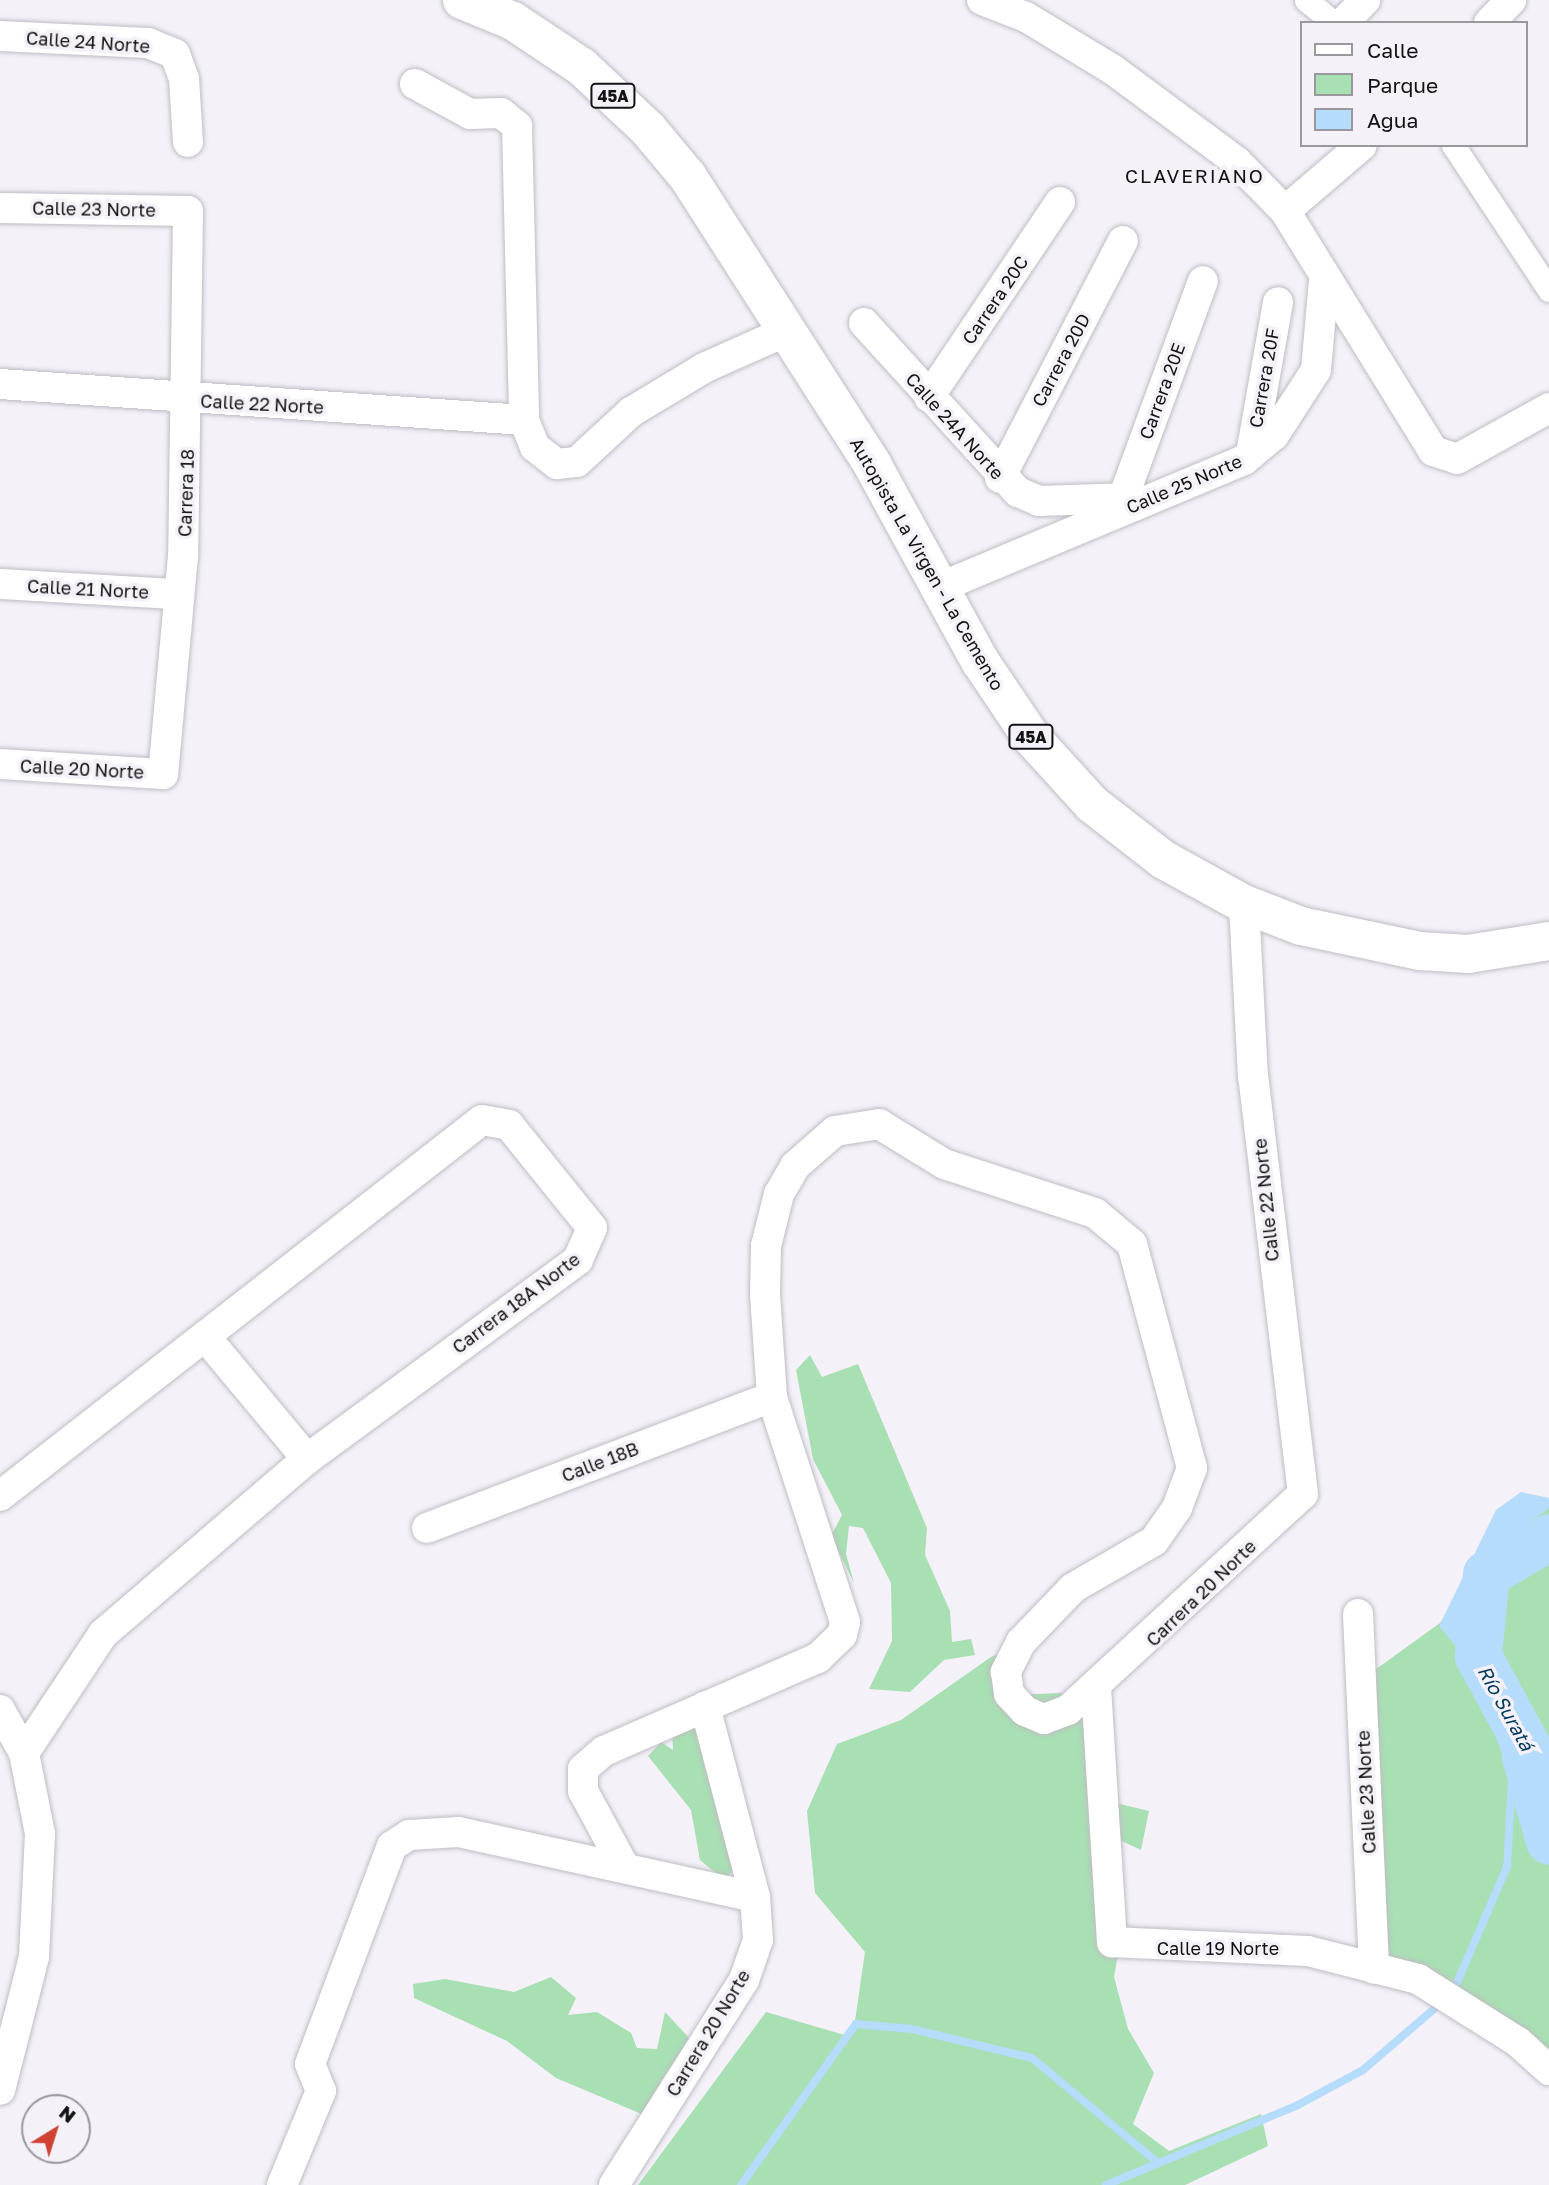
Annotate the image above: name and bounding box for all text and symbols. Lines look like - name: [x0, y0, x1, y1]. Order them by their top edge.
- legend: [1300, 21, 1528, 147]
- street label: Calle 24 Norte: [25, 27, 151, 57]
- text: Calle: [1367, 37, 1419, 63]
- text: Parque: [1367, 72, 1438, 98]
- road number: 45A: [590, 83, 636, 108]
- text: Agua: [1367, 107, 1418, 133]
- district label: CLAVERIANO: [1126, 165, 1264, 187]
- street label: Calle 23 Norte: [32, 197, 156, 221]
- street label: Carrera 20C: [958, 252, 1032, 348]
- street label: Carrera 20D: [1027, 310, 1095, 410]
- street label: Carrera 20F: [1245, 327, 1283, 429]
- street label: Carrera 20E: [1135, 340, 1189, 442]
- street label: Calle 24A Norte: [901, 368, 1009, 484]
- street label: Calle 22 Norte: [200, 390, 324, 418]
- street label: Autopista La Virgen - La Cemento: [846, 434, 1008, 694]
- street label: Carrera 18: [174, 449, 198, 537]
- street label: Calle 25 Norte: [1123, 450, 1245, 518]
- street label: Calle 21 Norte: [27, 575, 149, 603]
- road number: 45A: [1008, 724, 1054, 750]
- street label: Calle 20 Norte: [19, 755, 145, 783]
- street label: Calle 22 Norte: [1249, 1137, 1283, 1263]
- street label: Carrera 18A Norte: [448, 1248, 584, 1358]
- street label: Calle 18B: [559, 1438, 641, 1486]
- street label: Carrera 20 Norte: [1142, 1535, 1260, 1651]
- water label: Río Suratá: [1473, 1661, 1539, 1755]
- street label: Calle 23 Norte: [1352, 1730, 1380, 1854]
- street label: Calle 19 Norte: [1157, 1937, 1279, 1959]
- street label: Carrera 20 Norte: [662, 1966, 754, 2100]
- north arrow: [21, 2094, 91, 2164]
- text: N: [55, 2100, 81, 2127]

